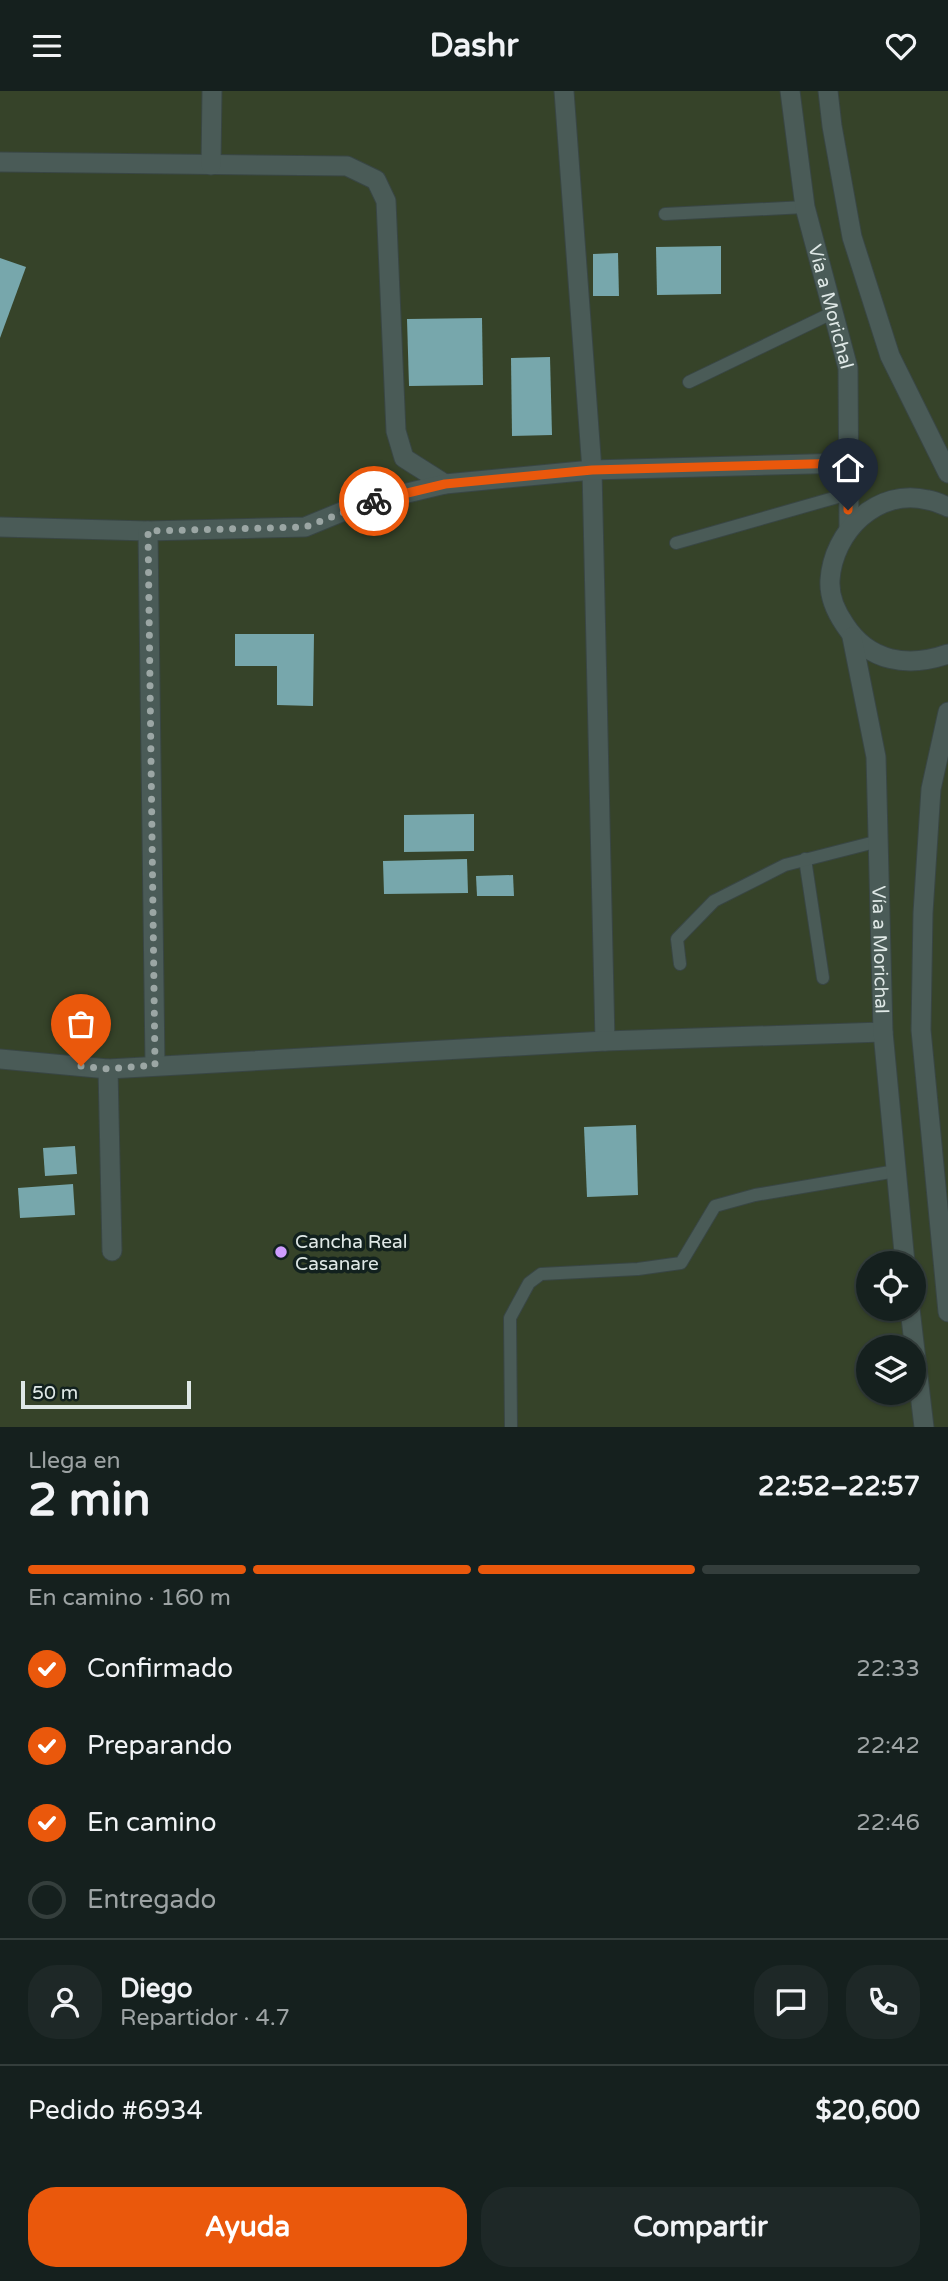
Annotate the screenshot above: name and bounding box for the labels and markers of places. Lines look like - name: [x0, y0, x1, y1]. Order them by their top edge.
- pin: [818, 438, 878, 510]
- pin: [51, 994, 111, 1066]
- place label: Cancha Real Casanare: [295, 1231, 407, 1275]
- marker: Cancha Real Casanare: [273, 1244, 289, 1260]

